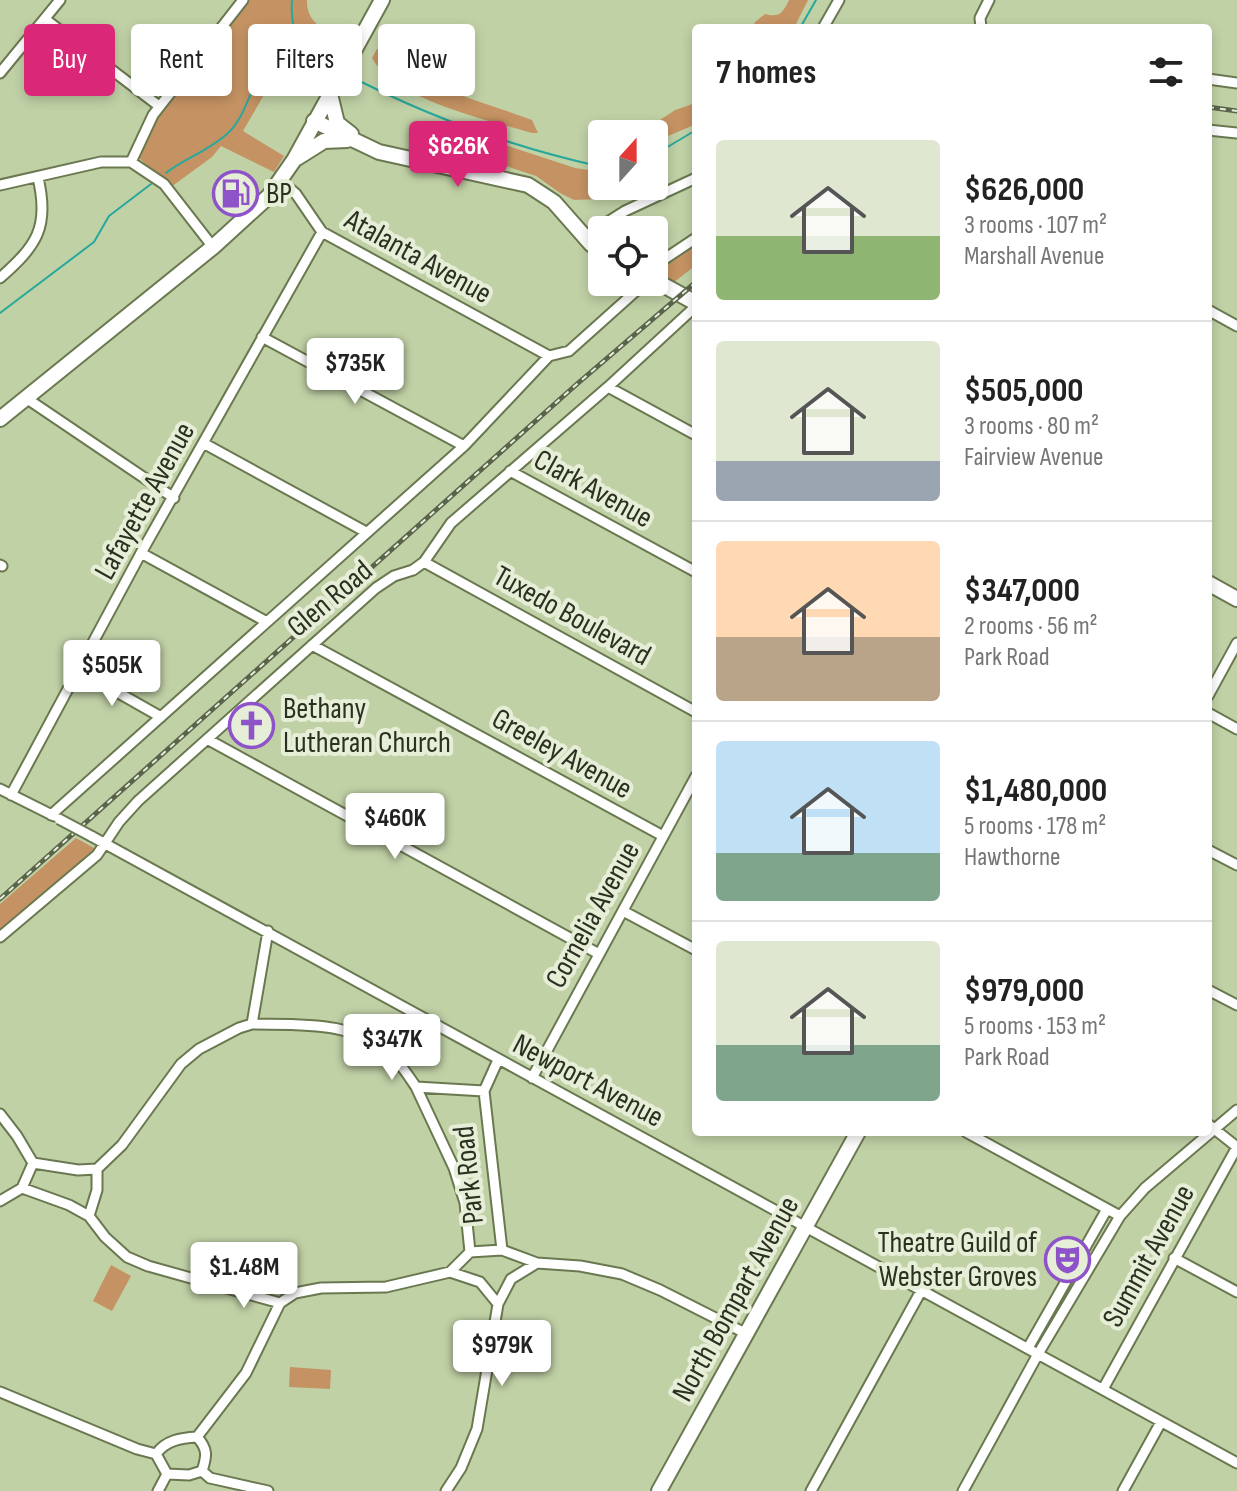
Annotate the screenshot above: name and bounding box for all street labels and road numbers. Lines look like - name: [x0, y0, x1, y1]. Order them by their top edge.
- street label: Atalanta Avenue: [337, 201, 498, 312]
- street label: Lafayette Avenue: [87, 416, 203, 586]
- street label: Clark Avenue: [527, 442, 659, 536]
- street label: Glen Road: [280, 553, 380, 645]
- street label: Tuxedo Boulevard: [487, 558, 657, 674]
- street label: Greeley Avenue: [486, 701, 638, 807]
- street label: Cornelia Avenue: [538, 836, 648, 994]
- street label: Newport Avenue: [507, 1026, 669, 1136]
- street label: Park Road: [446, 1124, 492, 1226]
- street label: Summit Avenue: [1095, 1179, 1203, 1333]
- street label: North Bompart Avenue: [665, 1190, 807, 1408]

